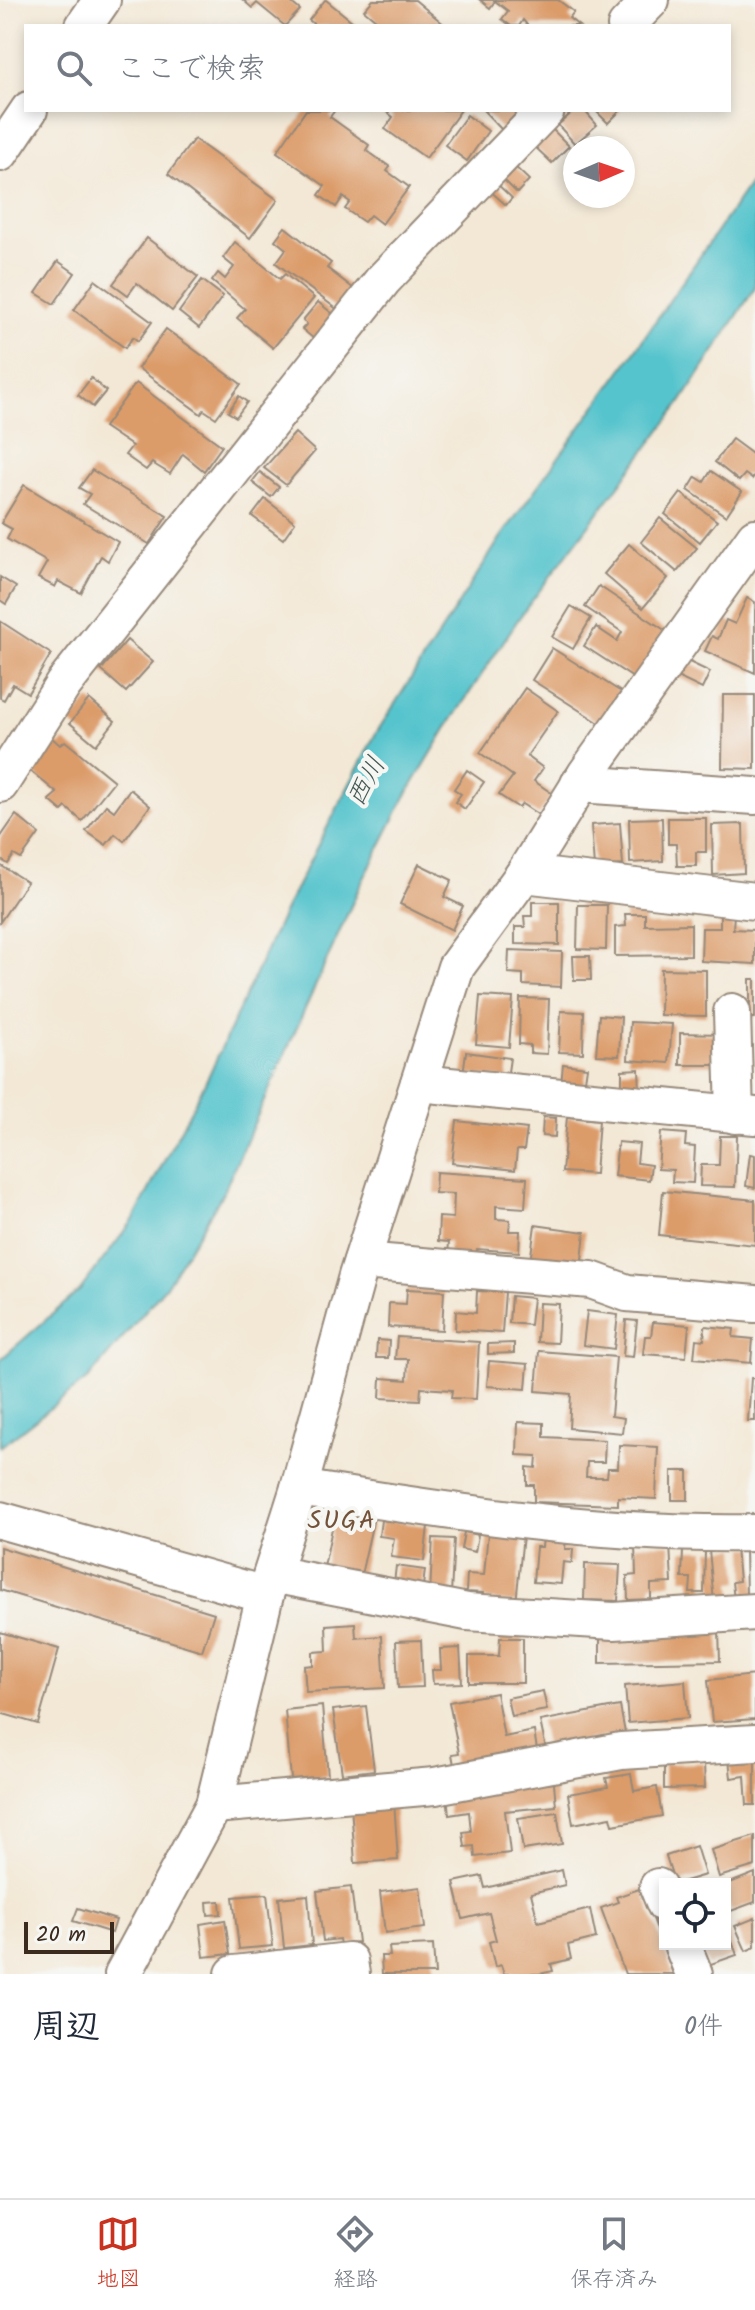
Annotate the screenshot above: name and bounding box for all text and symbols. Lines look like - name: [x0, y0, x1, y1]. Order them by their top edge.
- search box: [24, 24, 731, 112]
- icon: search: [52, 46, 96, 90]
- text: ここで検索: [116, 46, 266, 94]
- north arrow: [563, 136, 635, 208]
- water label: 西川: [336, 749, 398, 815]
- district label: SUGA: [307, 1500, 377, 1542]
- map controls: [659, 1878, 731, 1950]
- button: locate: [659, 1878, 731, 1950]
- scale bar: [24, 1918, 114, 1954]
- text: 20 m: [36, 1918, 86, 1953]
- text: 周辺: [32, 2001, 100, 2055]
- text: 0件: [684, 2006, 723, 2048]
- tab: 地図: [96, 2212, 141, 2298]
- tab: 経路: [333, 2212, 378, 2298]
- tab: 保存済み: [570, 2212, 659, 2298]

